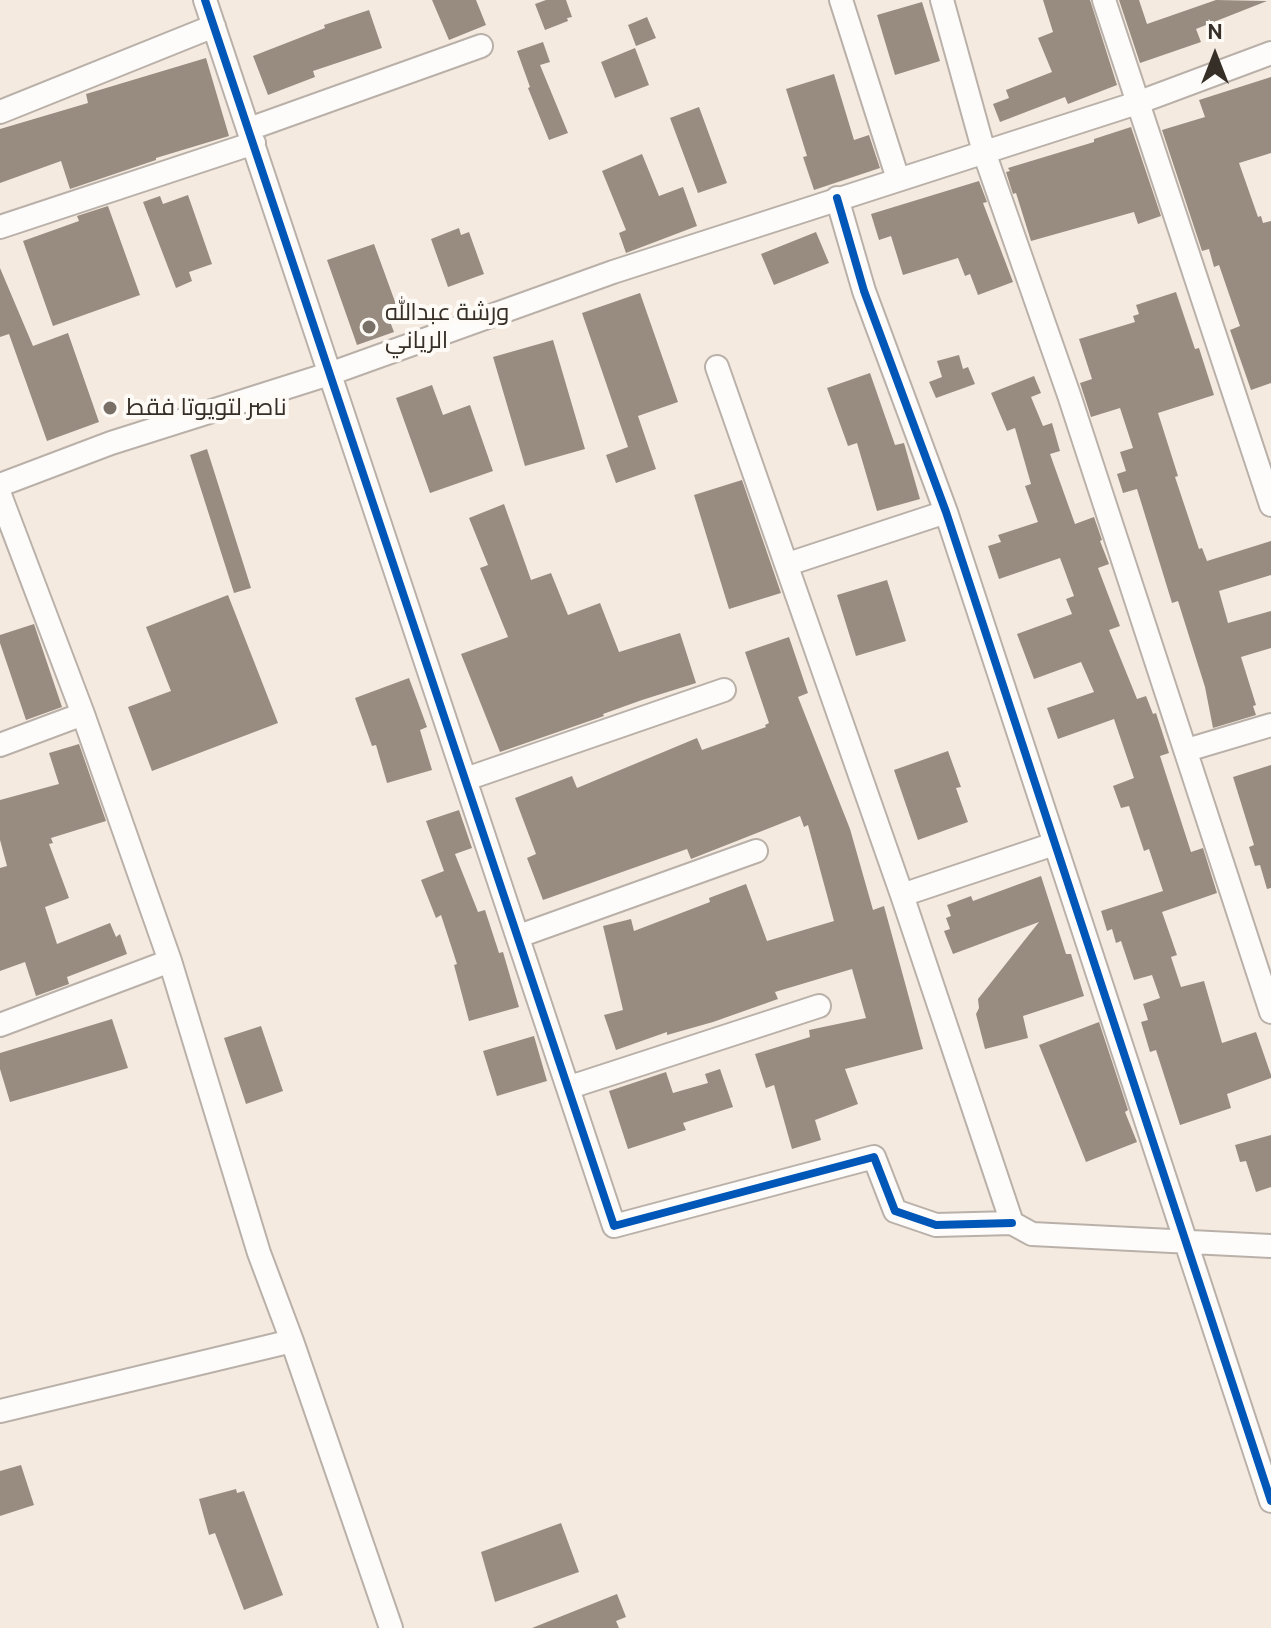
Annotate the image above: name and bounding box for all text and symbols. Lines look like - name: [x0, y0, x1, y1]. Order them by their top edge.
- north arrow: [1175, 16, 1255, 96]
- text: N: [1207, 18, 1223, 45]
- place label: ورشة عبدالله الرياني: [385, 299, 509, 355]
- marker: ورشة عبدالله الرياني: [360, 318, 378, 336]
- place label: ناصر لتويوتا فقط: [126, 394, 287, 422]
- marker: ناصر لتويوتا فقط: [101, 399, 119, 417]

